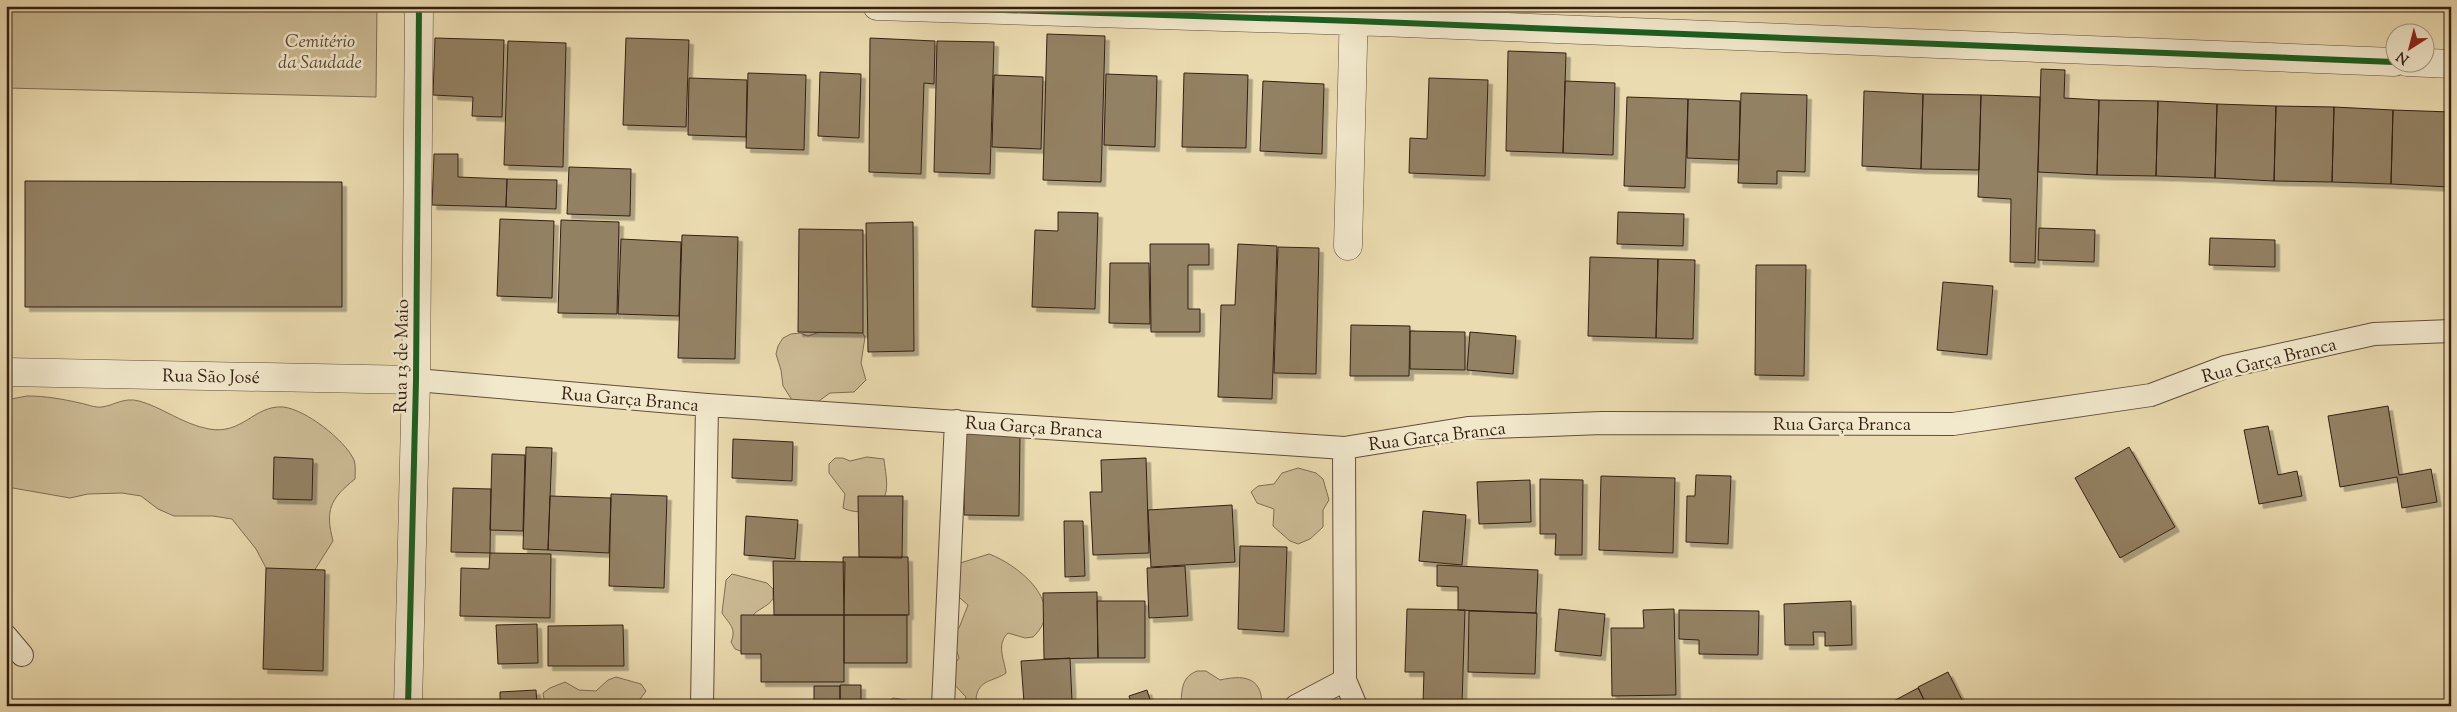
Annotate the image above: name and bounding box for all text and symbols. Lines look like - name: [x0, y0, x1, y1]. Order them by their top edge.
- north arrow: [2384, 22, 2434, 72]
- park label: Cemitério da Saudade: [278, 30, 362, 77]
- text: N: [2393, 46, 2414, 68]
- street label: Rua 13 de Maio: [389, 299, 417, 413]
- street label: Rua Garça Branca: [2199, 333, 2340, 391]
- street label: Rua São José: [162, 364, 260, 392]
- street label: Rua Garça Branca: [560, 382, 700, 420]
- street label: Rua Garça Branca: [964, 411, 1104, 447]
- street label: Rua Garça Branca: [1773, 413, 1911, 439]
- street label: Rua Garça Branca: [1367, 417, 1507, 459]

